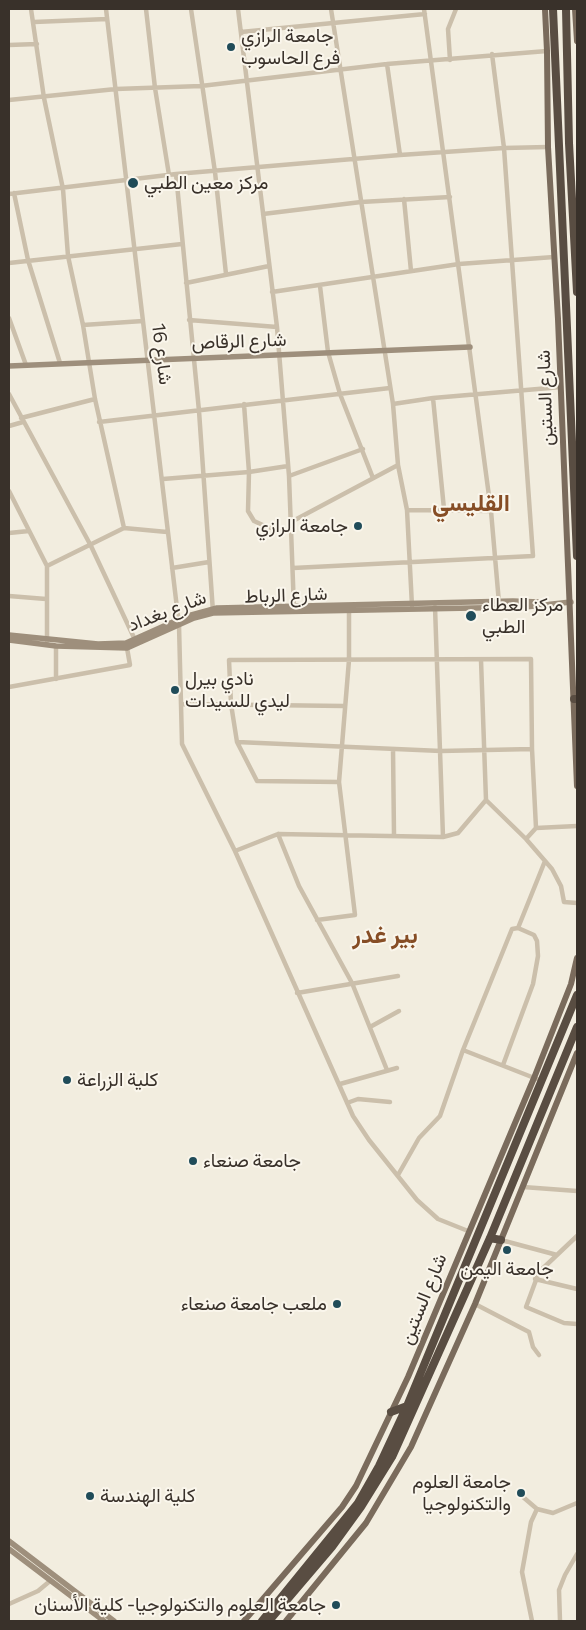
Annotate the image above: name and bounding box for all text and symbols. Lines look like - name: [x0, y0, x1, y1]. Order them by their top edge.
- place label: جامعة الرازي فرع الحاسوب: [241, 25, 340, 69]
- marker: جامعة الرازي فرع الحاسوب: [225, 41, 237, 53]
- place label: مركز معين الطبي: [144, 172, 268, 194]
- marker: مركز معين الطبي: [126, 176, 140, 190]
- street label: شارع 16: [147, 322, 177, 386]
- street label: شارع الرقاص: [191, 328, 287, 354]
- street label: شارع الستين: [532, 350, 558, 446]
- district label: القليسي: [432, 489, 510, 517]
- place label: جامعة الرازي: [256, 515, 348, 537]
- marker: جامعة الرازي: [352, 520, 364, 532]
- street label: شارع الرباط: [244, 582, 328, 608]
- street label: شارع بغداد: [125, 586, 209, 636]
- place label: مركز العطاء الطبي: [482, 594, 563, 638]
- marker: مركز العطاء الطبي: [464, 609, 478, 623]
- place label: نادي بيرل ليدي للسيدات: [185, 668, 290, 712]
- marker: نادي بيرل ليدي للسيدات: [169, 684, 181, 696]
- district label: بير غدر: [352, 921, 418, 949]
- place label: كلية الزراعة: [77, 1069, 158, 1091]
- marker: كلية الزراعة: [61, 1074, 73, 1086]
- place label: جامعة صنعاء: [203, 1150, 301, 1172]
- marker: جامعة صنعاء: [187, 1155, 199, 1167]
- marker: جامعة اليمن: [501, 1244, 513, 1256]
- street label: شارع الستين: [394, 1250, 452, 1348]
- place label: جامعة اليمن: [460, 1258, 554, 1280]
- place label: ملعب جامعة صنعاء: [181, 1293, 327, 1315]
- marker: ملعب جامعة صنعاء: [331, 1298, 343, 1310]
- place label: جامعة العلوم والتكنولوجيا: [412, 1471, 511, 1515]
- place label: كلية الهندسة: [100, 1485, 196, 1507]
- marker: جامعة العلوم والتكنولوجيا: [515, 1487, 527, 1499]
- marker: كلية الهندسة: [84, 1490, 96, 1502]
- place label: جامعة العلوم والتكنولوجيا- كلية الأسنان: [34, 1594, 326, 1616]
- marker: جامعة العلوم والتكنولوجيا- كلية الأسنان: [330, 1599, 342, 1611]

